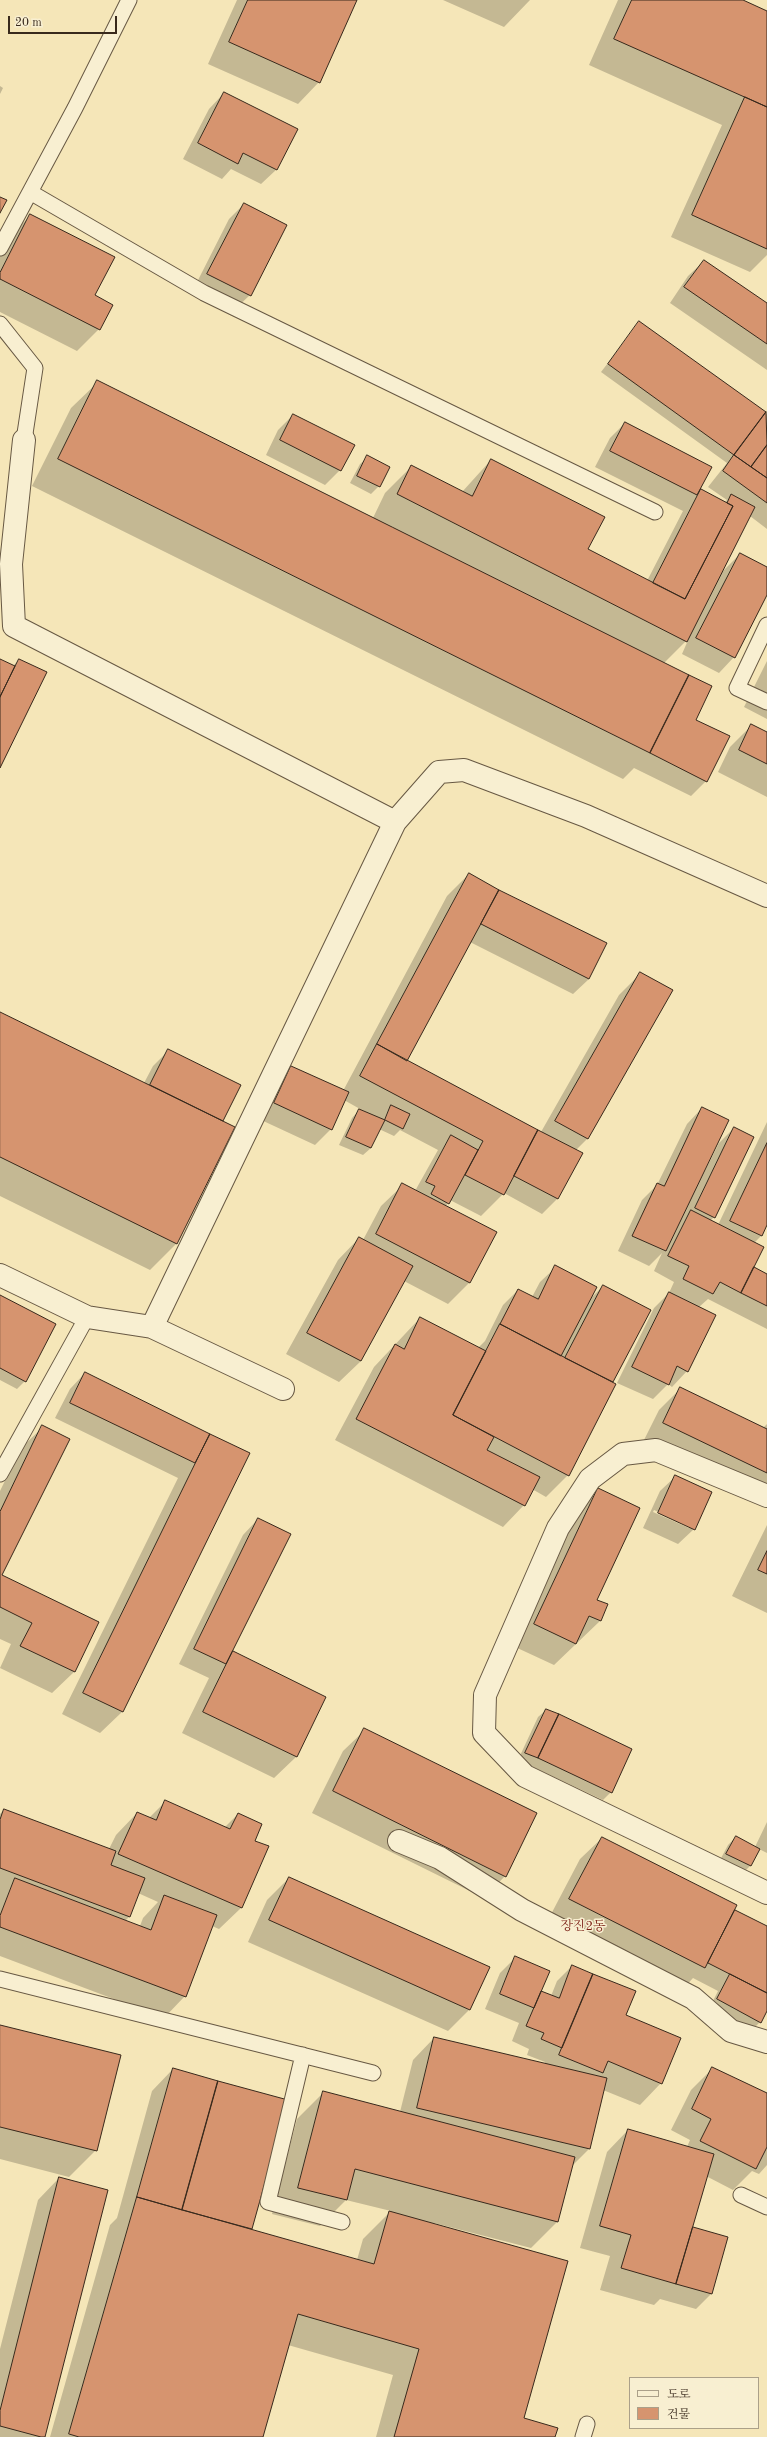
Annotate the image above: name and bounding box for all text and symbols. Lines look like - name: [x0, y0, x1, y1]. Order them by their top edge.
- scale bar: [10, 8, 119, 34]
- text: 20 m: [15, 17, 42, 29]
- district label: 장진2동: [560, 1919, 606, 1935]
- legend: [629, 2377, 759, 2429]
- text: 도로: [667, 2389, 690, 2401]
- text: 건물: [667, 2409, 690, 2421]

